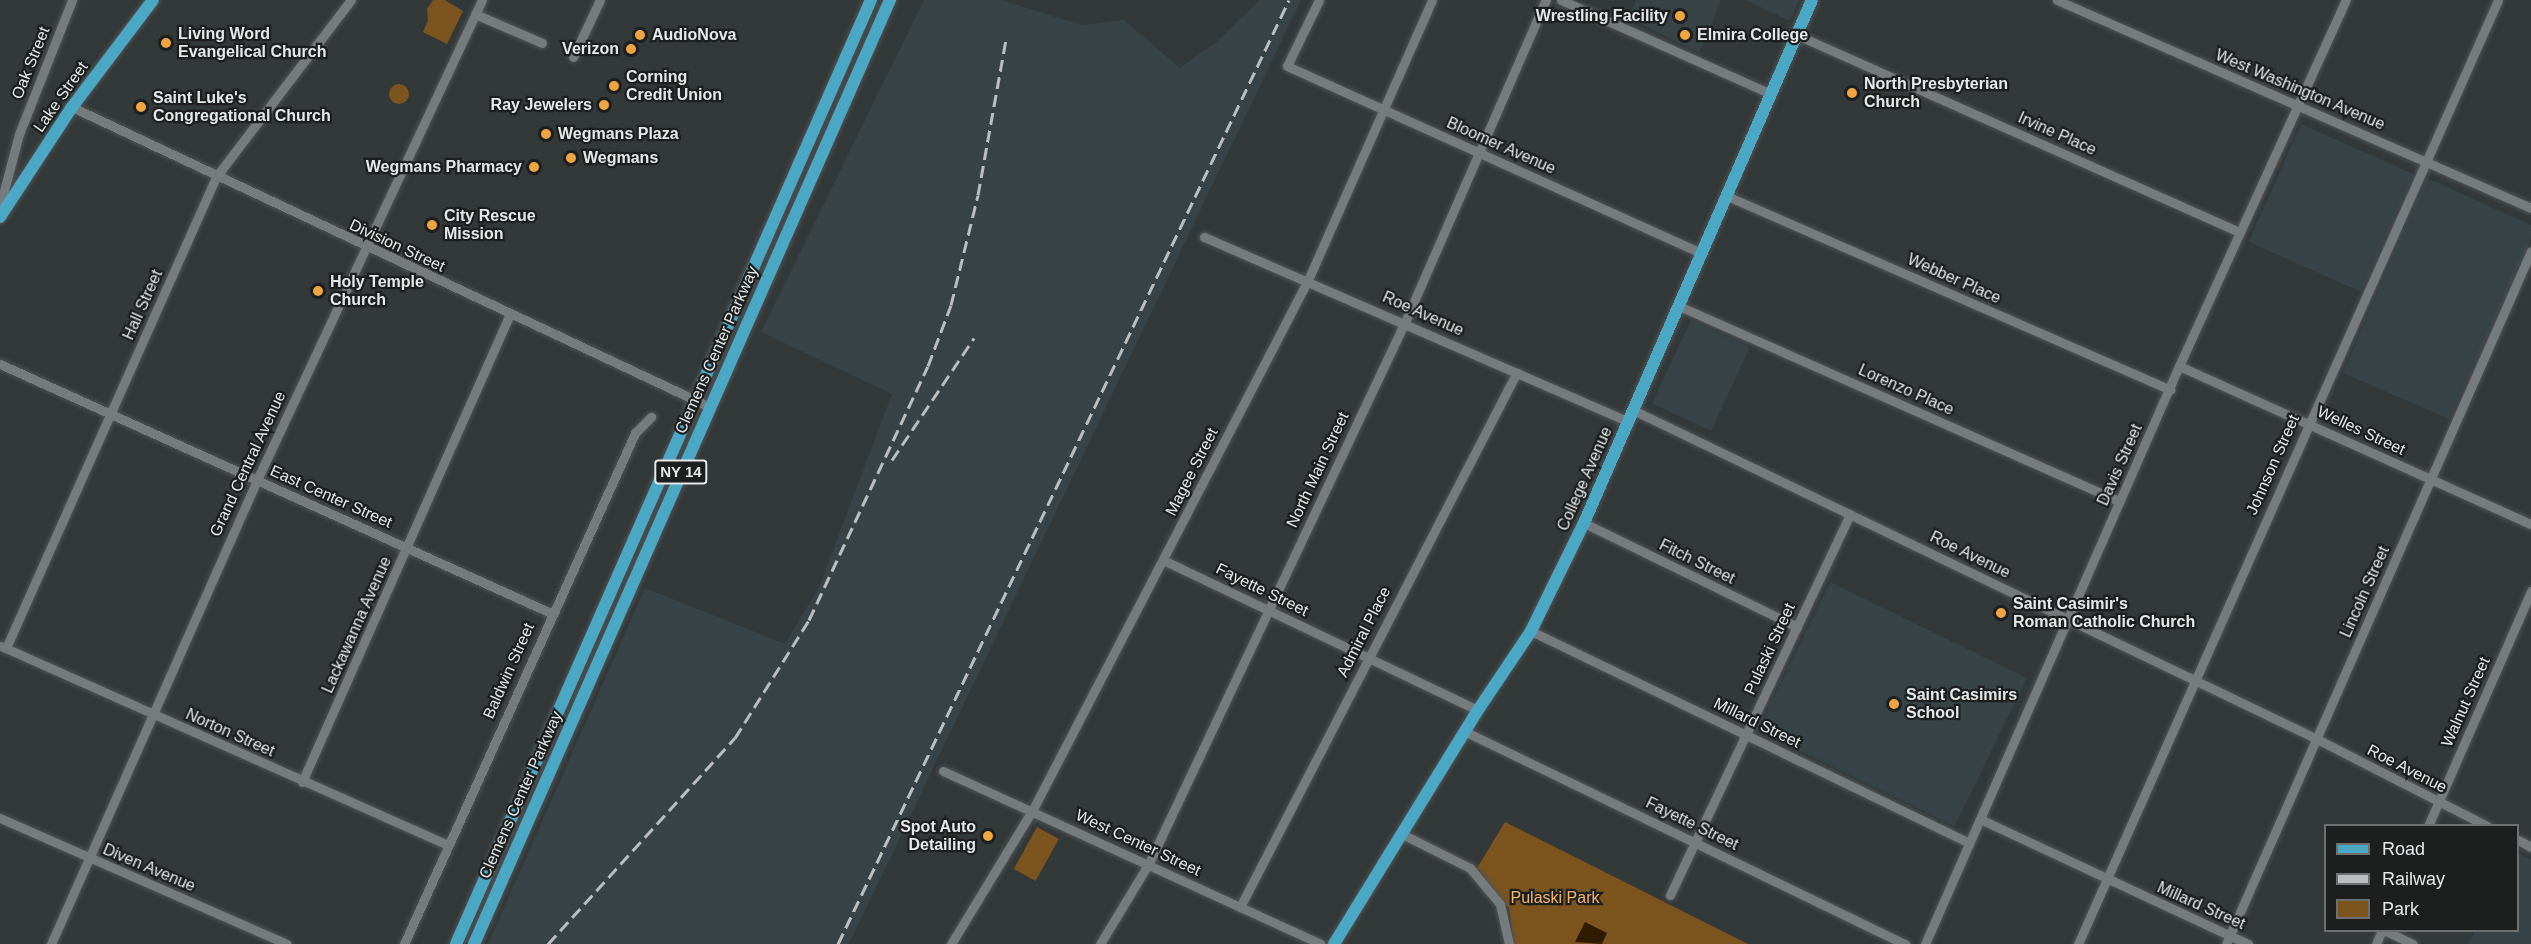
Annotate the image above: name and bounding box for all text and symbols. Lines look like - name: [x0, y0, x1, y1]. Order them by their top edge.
- place label: Wrestling Facility: [1536, 6, 1668, 26]
- marker: Wrestling Facility: [1673, 9, 1687, 23]
- street label: Oak Street: [8, 24, 54, 102]
- place label: Living Word Evangelical Church: [178, 24, 326, 62]
- place label: AudioNova: [652, 25, 736, 45]
- place label: Elmira College: [1697, 25, 1808, 45]
- marker: AudioNova: [633, 28, 647, 42]
- marker: Elmira College: [1678, 28, 1692, 42]
- marker: Living Word Evangelical Church: [159, 36, 173, 50]
- place label: Verizon: [562, 39, 619, 59]
- marker: Verizon: [624, 42, 638, 56]
- street label: West Washington Avenue: [2212, 45, 2388, 135]
- street label: Lake Street: [30, 58, 92, 136]
- place label: Corning Credit Union: [626, 67, 722, 105]
- place label: North Presbyterian Church: [1864, 74, 2008, 112]
- marker: Corning Credit Union: [607, 79, 621, 93]
- marker: North Presbyterian Church: [1845, 86, 1859, 100]
- place label: Saint Luke's Congregational Church: [153, 88, 331, 126]
- place label: Ray Jewelers: [491, 95, 592, 115]
- marker: Ray Jewelers: [597, 98, 611, 112]
- marker: Saint Luke's Congregational Church: [134, 100, 148, 114]
- street label: Irvine Place: [2015, 108, 2099, 160]
- street label: Bloomer Avenue: [1443, 113, 1559, 179]
- place label: Wegmans Plaza: [558, 124, 679, 144]
- marker: Wegmans Plaza: [539, 127, 553, 141]
- place label: Wegmans: [583, 148, 658, 168]
- marker: Wegmans: [564, 151, 578, 165]
- place label: Wegmans Pharmacy: [366, 157, 522, 177]
- marker: Wegmans Pharmacy: [527, 160, 541, 174]
- place label: City Rescue Mission: [444, 206, 536, 244]
- street label: Division Street: [346, 216, 448, 276]
- marker: City Rescue Mission: [425, 218, 439, 232]
- street label: Webber Place: [1904, 250, 2004, 308]
- street label: Clemens Center Parkway: [671, 263, 763, 437]
- street label: Hall Street: [119, 267, 167, 343]
- place label: Holy Temple Church: [330, 272, 424, 310]
- marker: Holy Temple Church: [311, 284, 325, 298]
- street label: Roe Avenue: [1379, 287, 1467, 341]
- street label: Lorenzo Place: [1855, 360, 1957, 420]
- street label: Grand Central Avenue: [206, 388, 290, 540]
- street label: Welles Street: [2314, 402, 2408, 460]
- street label: North Main Street: [1283, 409, 1353, 531]
- street label: Johnson Street: [2242, 412, 2304, 518]
- street label: Davis Street: [2094, 421, 2146, 509]
- street label: College Avenue: [1553, 424, 1617, 534]
- street label: Magee Street: [1162, 425, 1222, 519]
- road number: NY 14: [654, 460, 708, 484]
- street label: East Center Street: [267, 461, 395, 533]
- street label: Roe Avenue: [1926, 527, 2014, 583]
- street label: Fitch Street: [1656, 535, 1738, 589]
- street label: Lincoln Street: [2336, 543, 2394, 641]
- street label: Lackawanna Avenue: [318, 553, 396, 697]
- street label: Fayette Street: [1213, 559, 1311, 621]
- street label: Admiral Place: [1333, 584, 1395, 680]
- place label: Saint Casimir's Roman Catholic Church: [2013, 594, 2195, 632]
- street label: Pulaski Street: [1740, 600, 1800, 698]
- marker: Saint Casimir's Roman Catholic Church: [1994, 606, 2008, 620]
- street label: Baldwin Street: [479, 620, 539, 722]
- street label: Walnut Street: [2438, 654, 2494, 750]
- place label: Saint Casimirs School: [1906, 685, 2017, 723]
- street label: Millard Street: [1710, 694, 1804, 752]
- marker: Saint Casimirs School: [1887, 697, 1901, 711]
- street label: Norton Street: [183, 705, 277, 761]
- street label: Clemens Center Parkway: [475, 708, 567, 882]
- street label: Roe Avenue: [2364, 741, 2450, 797]
- street label: Fayette Street: [1643, 793, 1741, 855]
- street label: West Center Street: [1072, 806, 1204, 880]
- place label: Spot Auto Detailing: [900, 817, 976, 855]
- legend: [2324, 824, 2519, 932]
- marker: Spot Auto Detailing: [981, 829, 995, 843]
- text: Road: [2382, 839, 2425, 859]
- street label: Diven Avenue: [100, 840, 198, 896]
- text: Railway: [2382, 869, 2445, 889]
- street label: Millard Street: [2154, 878, 2248, 934]
- park label: Pulaski Park: [1511, 888, 1599, 908]
- text: Park: [2382, 899, 2419, 919]

